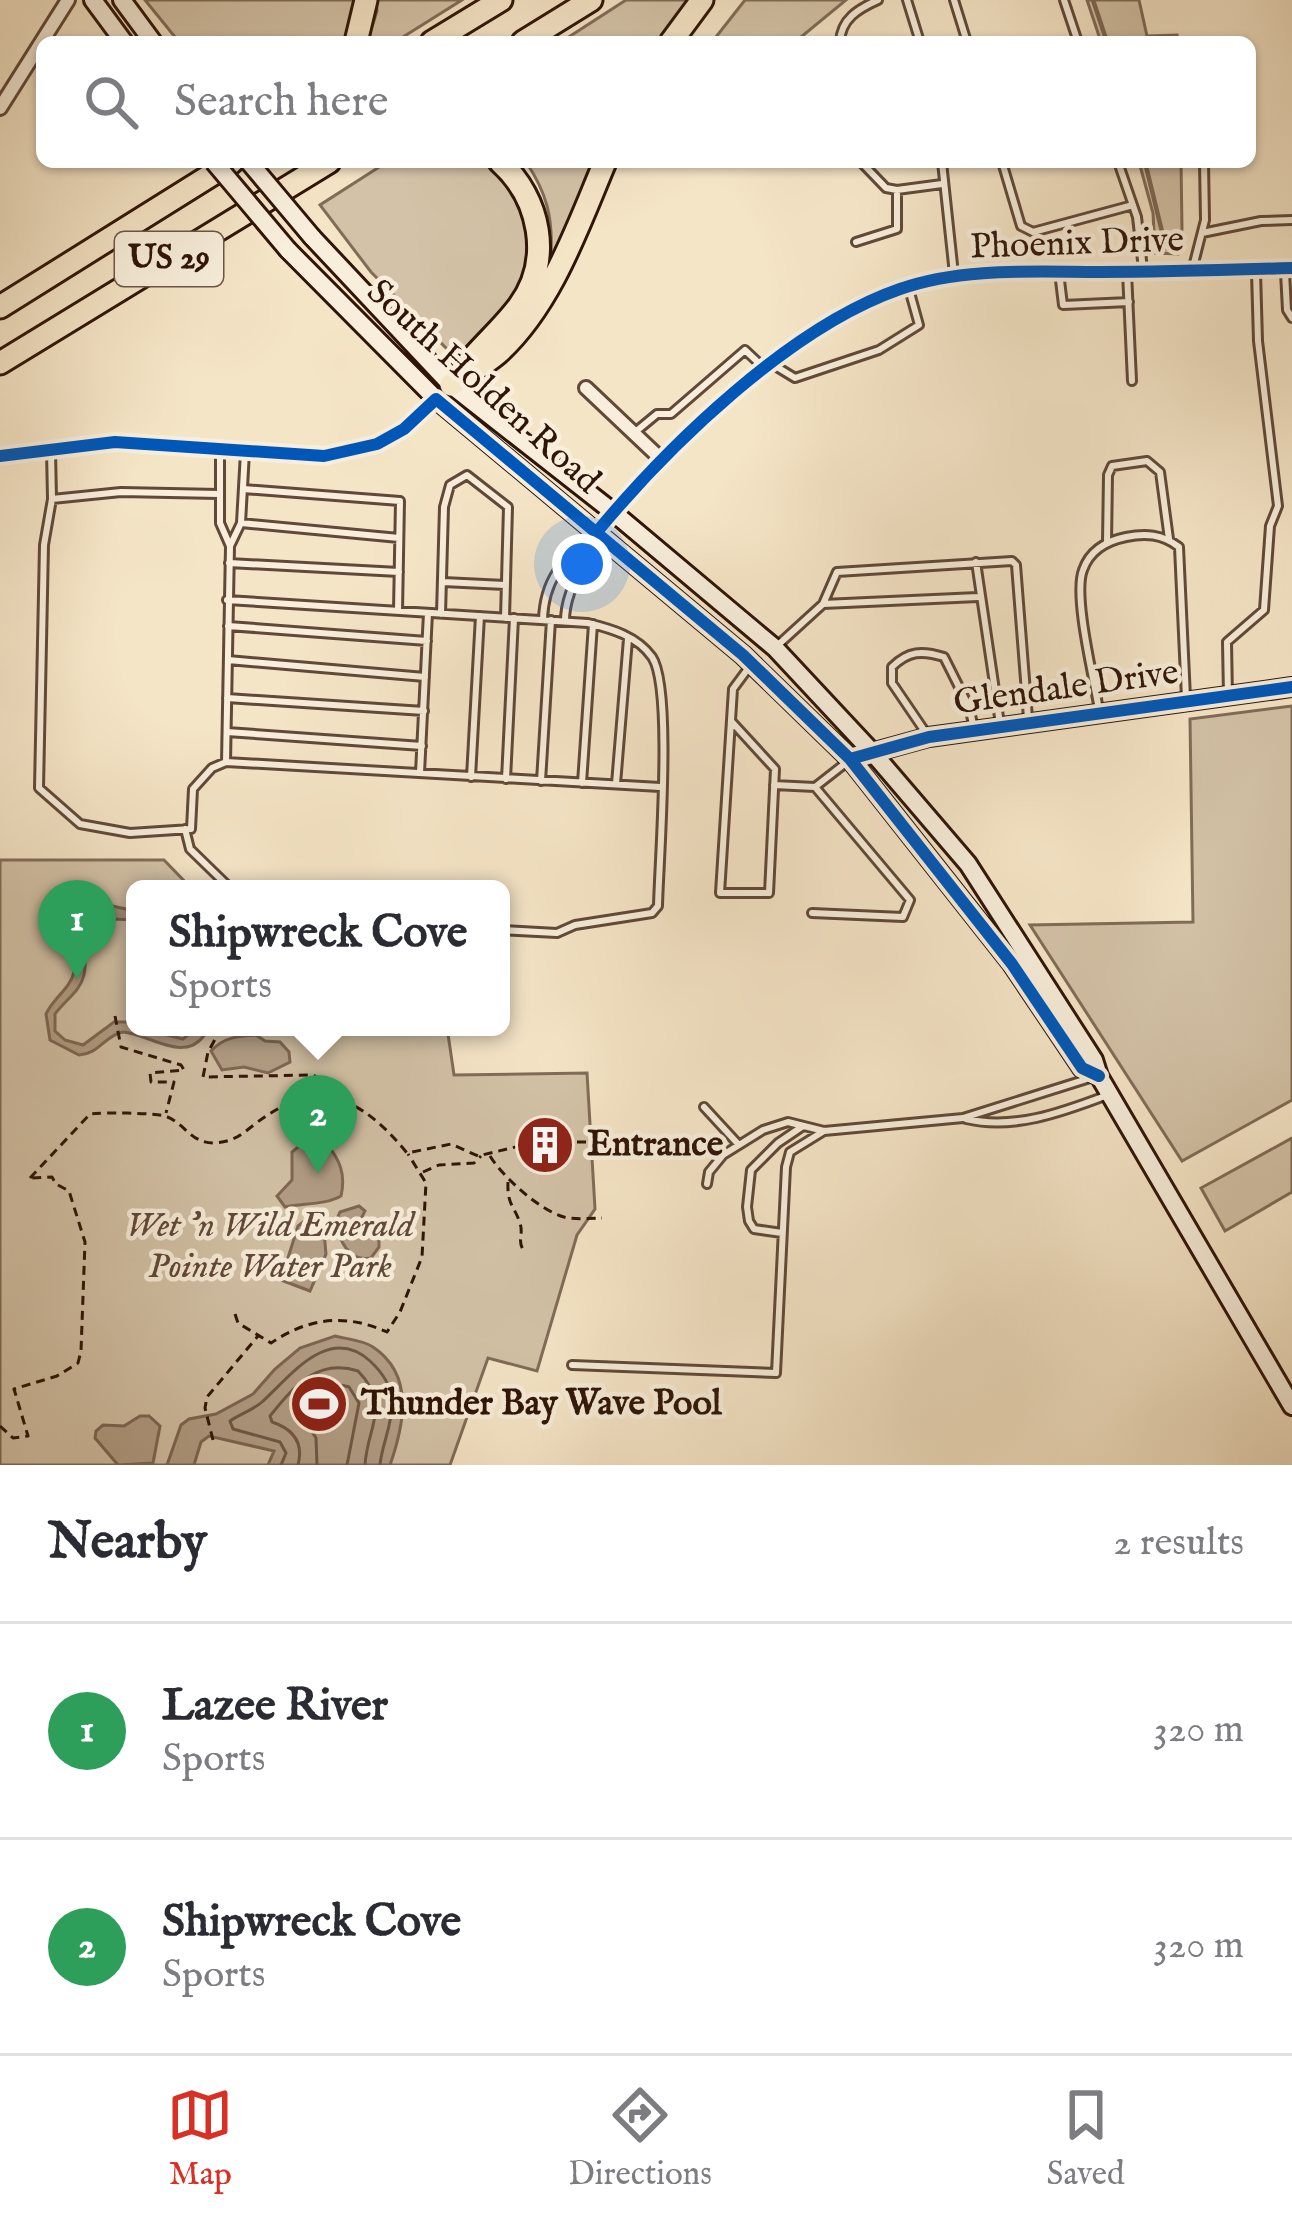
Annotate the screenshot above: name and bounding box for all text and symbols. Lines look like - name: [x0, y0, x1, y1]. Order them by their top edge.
- search box: [36, 36, 1256, 168]
- icon: search: [78, 69, 144, 135]
- text: Search here: [174, 74, 388, 131]
- street label: Phoenix Drive: [969, 217, 1185, 271]
- road number: US 29: [115, 232, 223, 286]
- street label: South Holden Road: [356, 270, 610, 505]
- your location: [552, 534, 612, 594]
- street label: Glendale Drive: [951, 649, 1181, 727]
- pin: 1: [38, 880, 116, 979]
- popup: [126, 880, 510, 1036]
- text: Shipwreck Cove: [168, 905, 468, 962]
- text: Sports: [168, 962, 272, 1011]
- pin: 2: [279, 1075, 357, 1174]
- building icon: Entrance: [514, 1114, 576, 1176]
- place label: Entrance: [587, 1122, 724, 1168]
- park label: Wet 'n Wild Emerald Pointe Water Park: [126, 1203, 416, 1290]
- sports icon: Thunder Bay Wave Pool: [288, 1373, 350, 1435]
- place label: Thunder Bay Wave Pool: [360, 1381, 723, 1427]
- text: Nearby: [48, 1511, 207, 1576]
- text: 2 results: [1113, 1519, 1244, 1568]
- text: Lazee River: [162, 1678, 388, 1735]
- text: 1: [80, 1706, 94, 1755]
- text: 320 m: [1153, 1706, 1244, 1755]
- text: Sports: [162, 1735, 265, 1784]
- text: Shipwreck Cove: [162, 1894, 461, 1951]
- text: 2: [78, 1922, 96, 1971]
- text: 320 m: [1153, 1922, 1244, 1971]
- text: Sports: [162, 1951, 265, 2000]
- tab: Map: [167, 2082, 233, 2196]
- tab: Directions: [568, 2082, 712, 2196]
- tab: Saved: [1047, 2082, 1125, 2196]

